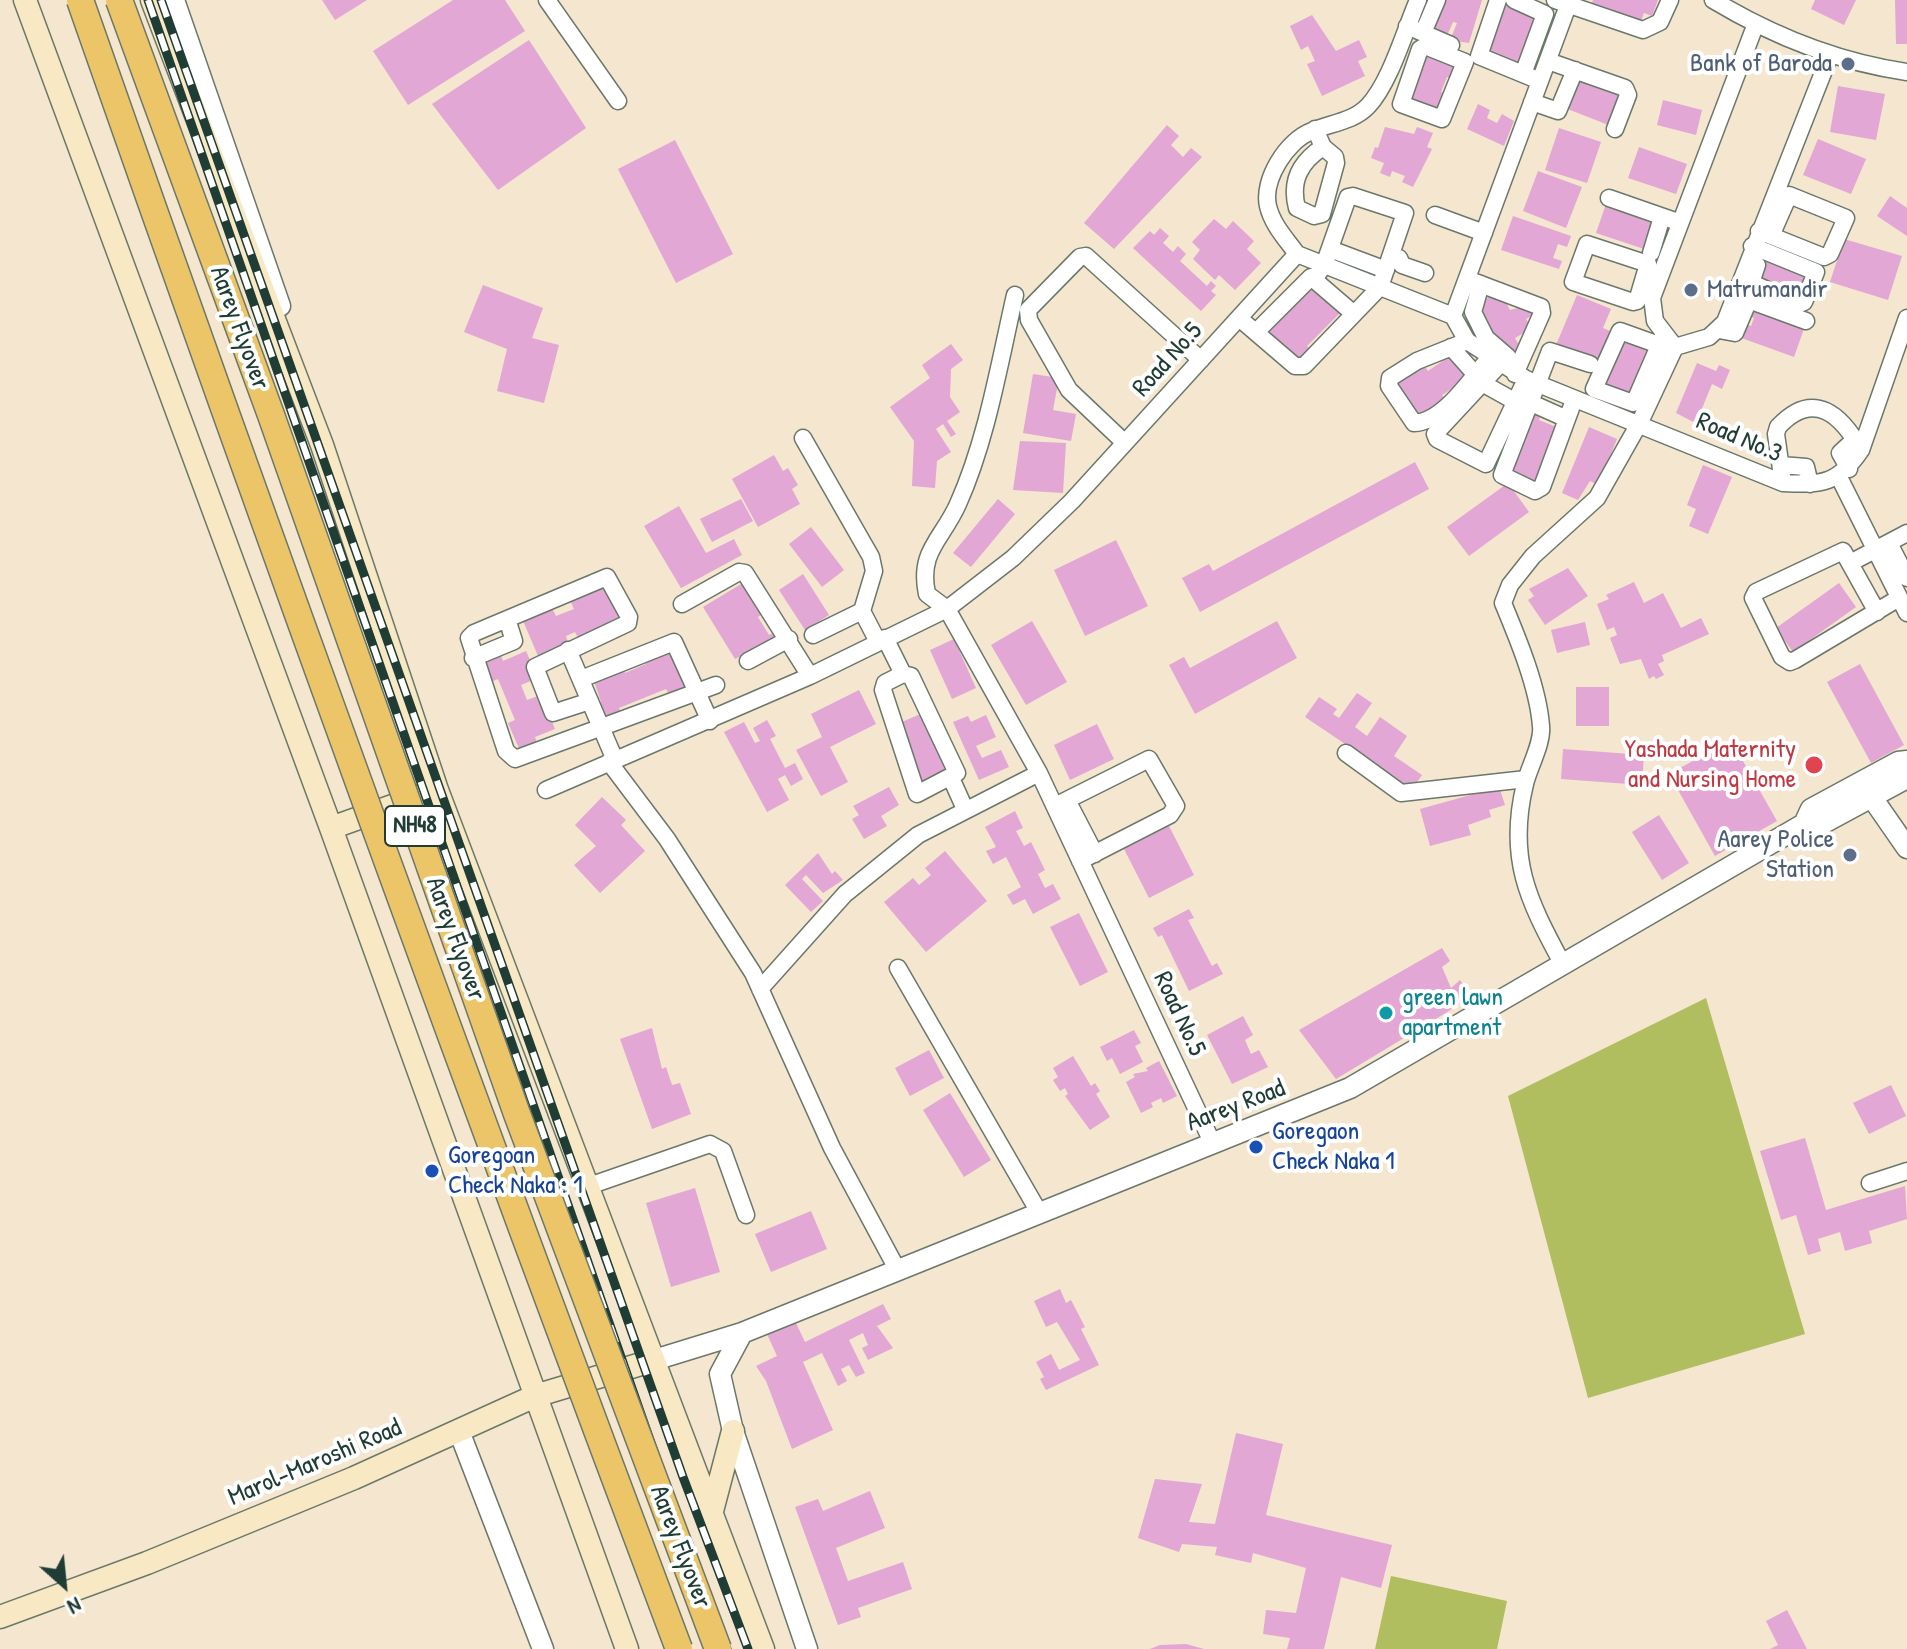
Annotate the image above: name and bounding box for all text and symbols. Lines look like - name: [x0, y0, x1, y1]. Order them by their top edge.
- place label: Bank of Baroda: [1690, 48, 1832, 80]
- marker: Bank of Baroda: [1839, 55, 1857, 73]
- street label: Aarey Flyover: [202, 262, 276, 394]
- place label: Matrumandir: [1707, 274, 1828, 306]
- marker: Matrumandir: [1682, 281, 1700, 299]
- street label: Road No.5: [1126, 316, 1210, 404]
- street label: Road No.3: [1691, 406, 1787, 470]
- place label: Yashada Maternity and Nursing Home: [1624, 734, 1796, 796]
- marker: Yashada Maternity and Nursing Home: [1803, 754, 1825, 776]
- road number: NH48: [385, 806, 445, 846]
- place label: Aarey Police Station: [1718, 824, 1834, 886]
- marker: Aarey Police Station: [1841, 846, 1859, 864]
- street label: Aarey Flyover: [418, 873, 492, 1005]
- street label: Road No.5: [1146, 967, 1212, 1061]
- place label: green lawn apartment: [1402, 982, 1503, 1044]
- marker: green lawn apartment: [1377, 1004, 1395, 1022]
- street label: Aarey Road: [1182, 1073, 1290, 1139]
- place label: Goregaon Check Naka 1: [1272, 1116, 1395, 1178]
- marker: Goregaon Check Naka 1: [1247, 1138, 1265, 1156]
- place label: Goregoan Check Naka : 1: [448, 1140, 583, 1202]
- marker: Goregoan Check Naka : 1: [423, 1162, 441, 1180]
- street label: Marol-Maroshi Road: [224, 1412, 406, 1514]
- street label: Aarey Flyover: [642, 1481, 718, 1613]
- north arrow: [24, 1545, 104, 1625]
- text: N: [63, 1590, 87, 1622]

